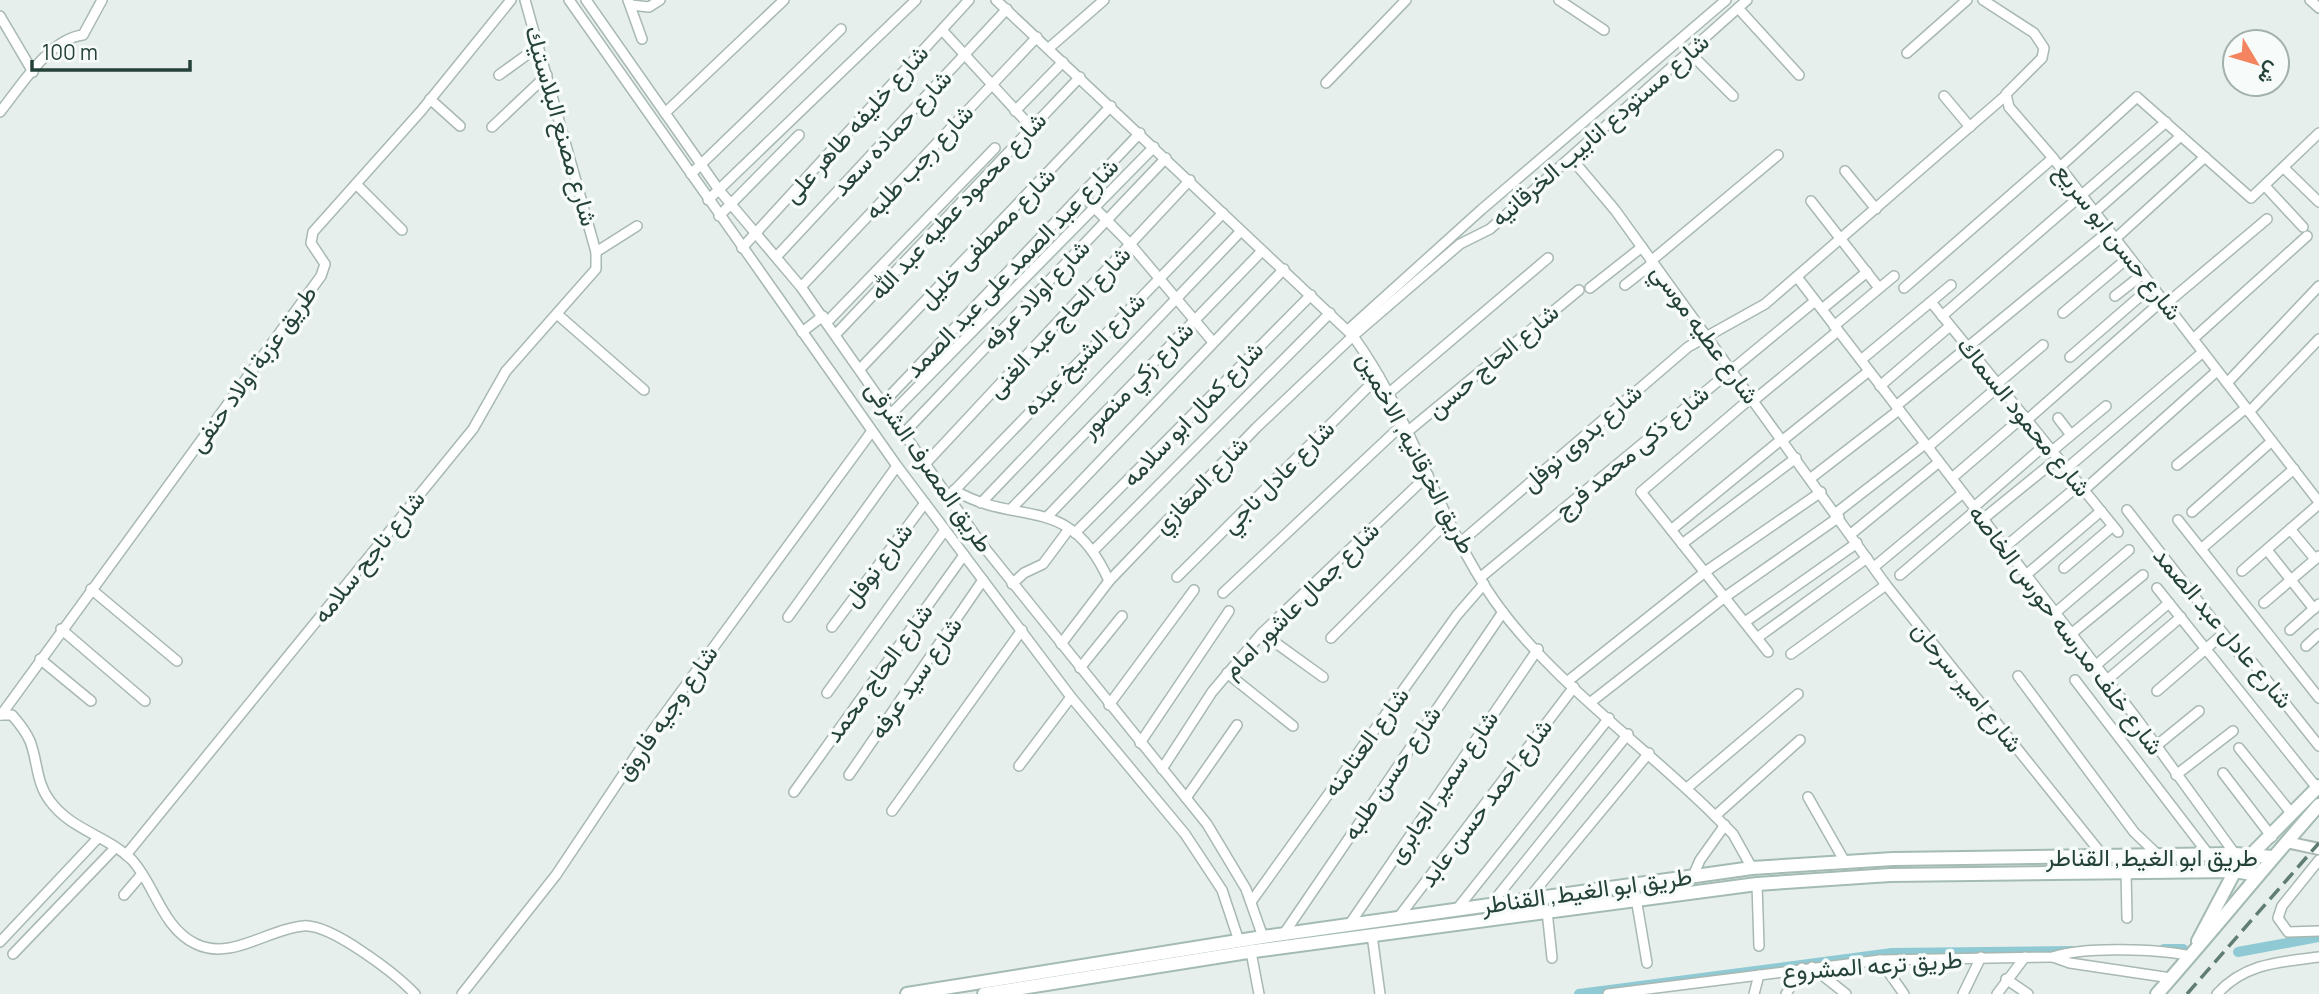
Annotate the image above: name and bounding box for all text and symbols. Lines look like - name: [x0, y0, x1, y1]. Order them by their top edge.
- street label: شارع مصنع البلاستيك: [516, 21, 607, 230]
- street label: شارع مستودع انابيب الخرقانيه: [1483, 25, 1716, 234]
- scale bar: [32, 28, 189, 72]
- north arrow: [2221, 28, 2291, 98]
- street label: شارع خليفه طاهر على: [775, 37, 936, 210]
- text: 100 m: [42, 38, 98, 66]
- text: ش: [2252, 56, 2287, 91]
- street label: شارع حماده سعد: [824, 61, 959, 203]
- street label: شارع رجب طلبه: [856, 96, 981, 227]
- street label: شارع محمود عطيه عبد الله: [861, 104, 1054, 307]
- street label: شارع عبد الصمد على عبد الصمد: [897, 150, 1126, 385]
- street label: شارع حسن ابو سريع: [2046, 156, 2191, 328]
- street label: شارع مصطفى خليل: [910, 159, 1063, 315]
- street label: شارع اولاد عرفه: [973, 231, 1097, 357]
- street label: شارع الحاج عبد الغنى: [979, 238, 1138, 405]
- street label: شارع عطيه موسي: [1641, 256, 1768, 412]
- street label: طريق عزبة اولاد حنفى: [180, 278, 324, 458]
- street label: شارع الشيخ عبده: [1014, 284, 1153, 423]
- street label: شارع الحاج حسن: [1419, 295, 1566, 426]
- street label: شارع زكي منصور: [1071, 313, 1203, 448]
- street label: شارع محمود السماك: [1950, 329, 2100, 504]
- street label: شارع كمال ابو سلامه: [1114, 333, 1271, 494]
- street label: طريق الخرقانيه, الاخمين: [1350, 345, 1485, 559]
- street label: طريق المصرف الشرقى: [859, 374, 1002, 559]
- street label: شارع بدوى نوفل: [1514, 375, 1649, 499]
- street label: شارع ذكى محمد فرج: [1547, 376, 1716, 526]
- street label: شارع عادل ناجي: [1213, 412, 1344, 543]
- street label: شارع المغازي: [1145, 428, 1258, 543]
- street label: شارع ناجح سلامه: [304, 483, 433, 631]
- street label: شارع خلف مدرسه حورس الخاصه: [1961, 497, 2172, 762]
- street label: شارع جمال عاشور امام: [1214, 513, 1386, 685]
- street label: شارع نوفل: [834, 515, 920, 614]
- street label: شارع عادل عبد الصمد: [2146, 539, 2302, 715]
- street label: شارع الحاج محمد: [816, 596, 940, 749]
- street label: شارع سيد عرفه: [861, 610, 970, 745]
- street label: شارع امير سرحان: [1904, 614, 2031, 759]
- street label: شارع وجيه فاروق: [607, 638, 725, 787]
- street label: شارع العتامنه: [1314, 680, 1417, 803]
- street label: شارع حسن طلبه: [1334, 698, 1449, 846]
- street label: شارع سمير الجابرى: [1378, 703, 1506, 870]
- street label: شارع احمد حسن عابد: [1411, 711, 1560, 894]
- street label: طريق ابو الغيط, القناطر: [2045, 840, 2258, 873]
- street label: طريق ابو الغيط, القناطر: [1479, 858, 1694, 921]
- street label: طريق ترعه المشروع: [1780, 942, 1963, 988]

